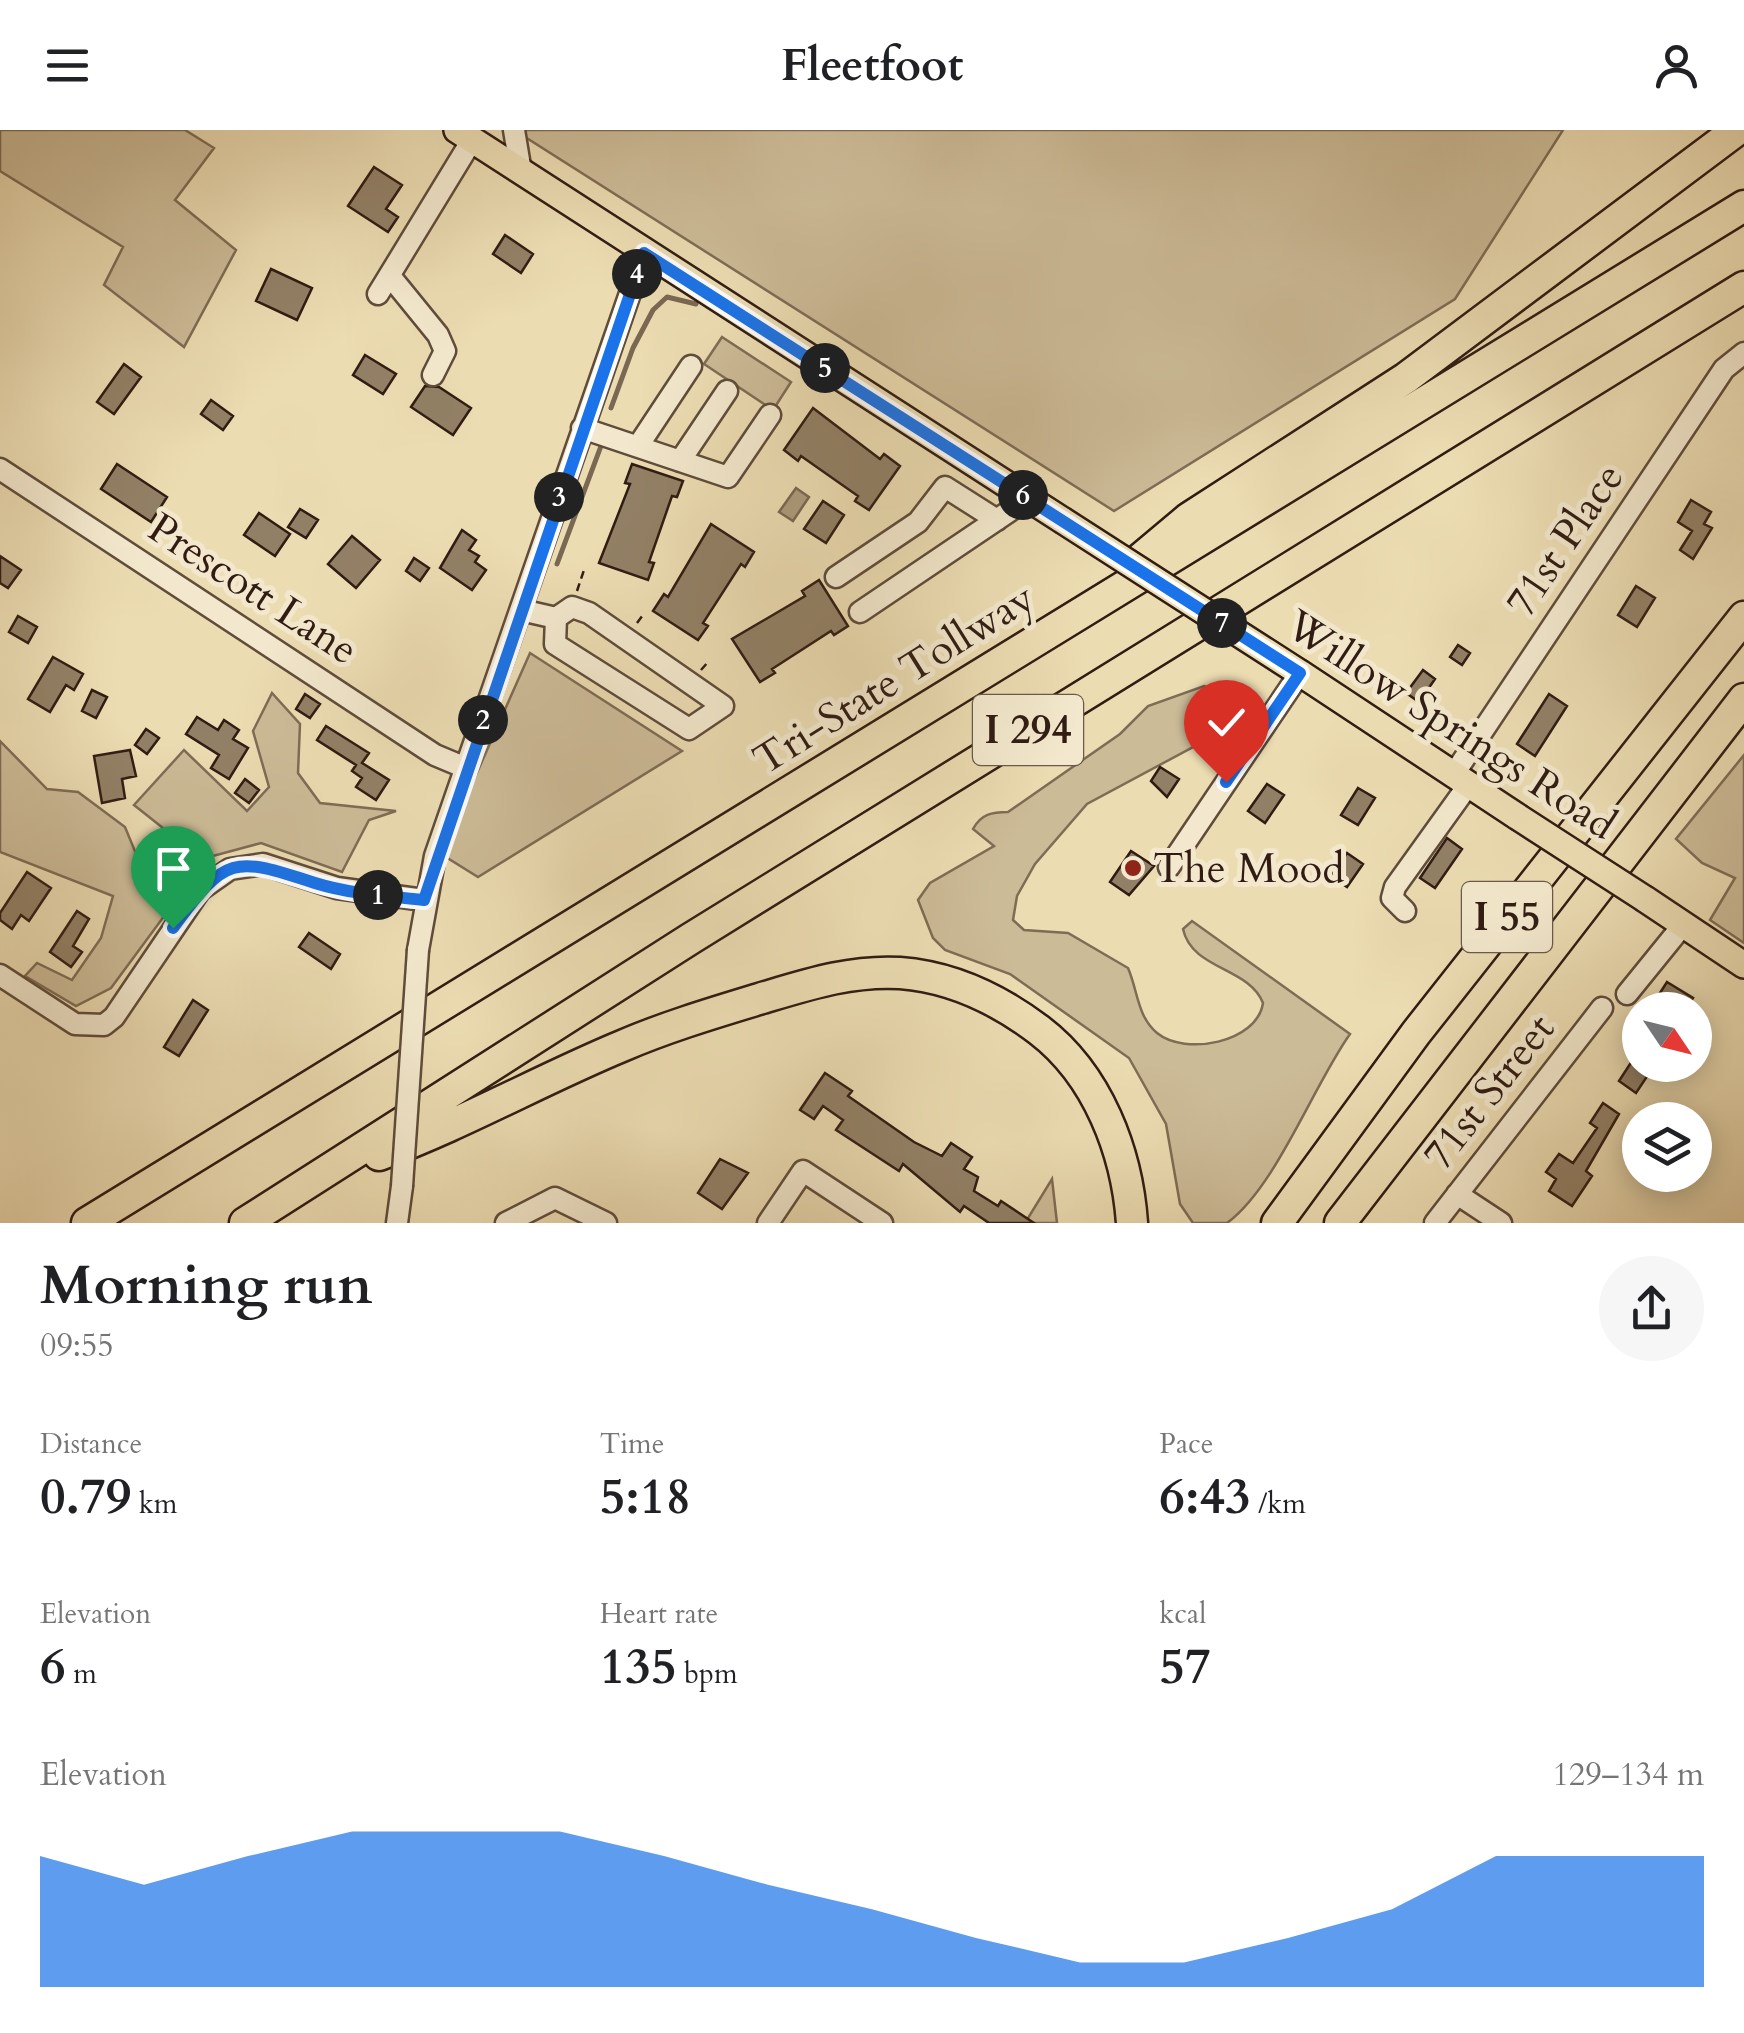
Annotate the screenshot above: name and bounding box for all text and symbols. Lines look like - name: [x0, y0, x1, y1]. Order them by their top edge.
- text: Fleetfoot: [781, 35, 963, 96]
- icon: menu: [40, 38, 95, 93]
- icon: person: [1649, 38, 1704, 93]
- pin: 4: [612, 249, 662, 299]
- text: 4: [630, 255, 644, 293]
- pin: 5: [800, 343, 850, 393]
- text: 5: [818, 349, 832, 387]
- street label: 71st Place: [1493, 452, 1637, 628]
- pin: 6: [998, 470, 1048, 520]
- pin: 3: [534, 472, 584, 522]
- text: 6: [1016, 476, 1030, 514]
- text: 3: [552, 478, 566, 516]
- street label: Prescott Lane: [137, 500, 369, 678]
- street label: Tri-State Tollway: [743, 570, 1045, 788]
- street label: Willow Springs Road: [1274, 596, 1627, 853]
- pin: 7: [1197, 598, 1247, 648]
- text: 7: [1215, 604, 1229, 642]
- pin: [1184, 680, 1269, 783]
- pin: 2: [458, 695, 508, 745]
- road number: I 294: [973, 695, 1083, 765]
- icon: check: [1199, 695, 1254, 750]
- text: 2: [476, 701, 490, 739]
- pin: [131, 826, 216, 929]
- place label: The Mood: [1153, 840, 1345, 897]
- icon: arrive: [146, 841, 201, 896]
- marker: The Mood: [1122, 857, 1144, 879]
- pin: 1: [353, 870, 403, 920]
- text: 1: [371, 876, 385, 914]
- road number: I 55: [1462, 882, 1552, 952]
- north arrow: [1622, 992, 1712, 1082]
- map controls: [1622, 992, 1712, 1192]
- street label: 71st Street: [1410, 1002, 1568, 1182]
- button: layers: [1622, 1102, 1712, 1192]
- text: Morning run: [40, 1249, 373, 1323]
- button: share: [1599, 1256, 1704, 1361]
- text: 09:55: [40, 1324, 114, 1368]
- text: Distance: [40, 1425, 142, 1463]
- text: Time: [600, 1425, 664, 1463]
- text: Pace: [1159, 1425, 1213, 1463]
- text: 0.79: [40, 1463, 131, 1531]
- text: 5:18: [600, 1463, 691, 1531]
- text: 6:43: [1159, 1463, 1251, 1531]
- text: km: [131, 1485, 178, 1523]
- text: /km: [1251, 1485, 1306, 1523]
- text: Elevation: [40, 1595, 151, 1633]
- text: Heart rate: [600, 1595, 718, 1633]
- text: kcal: [1159, 1595, 1206, 1633]
- text: 6: [40, 1633, 66, 1701]
- text: 135: [600, 1633, 677, 1701]
- text: 57: [1159, 1633, 1211, 1701]
- text: m: [66, 1655, 97, 1693]
- text: bpm: [677, 1655, 738, 1693]
- text: Elevation: [40, 1753, 167, 1797]
- text: 129–134 m: [1552, 1753, 1704, 1797]

